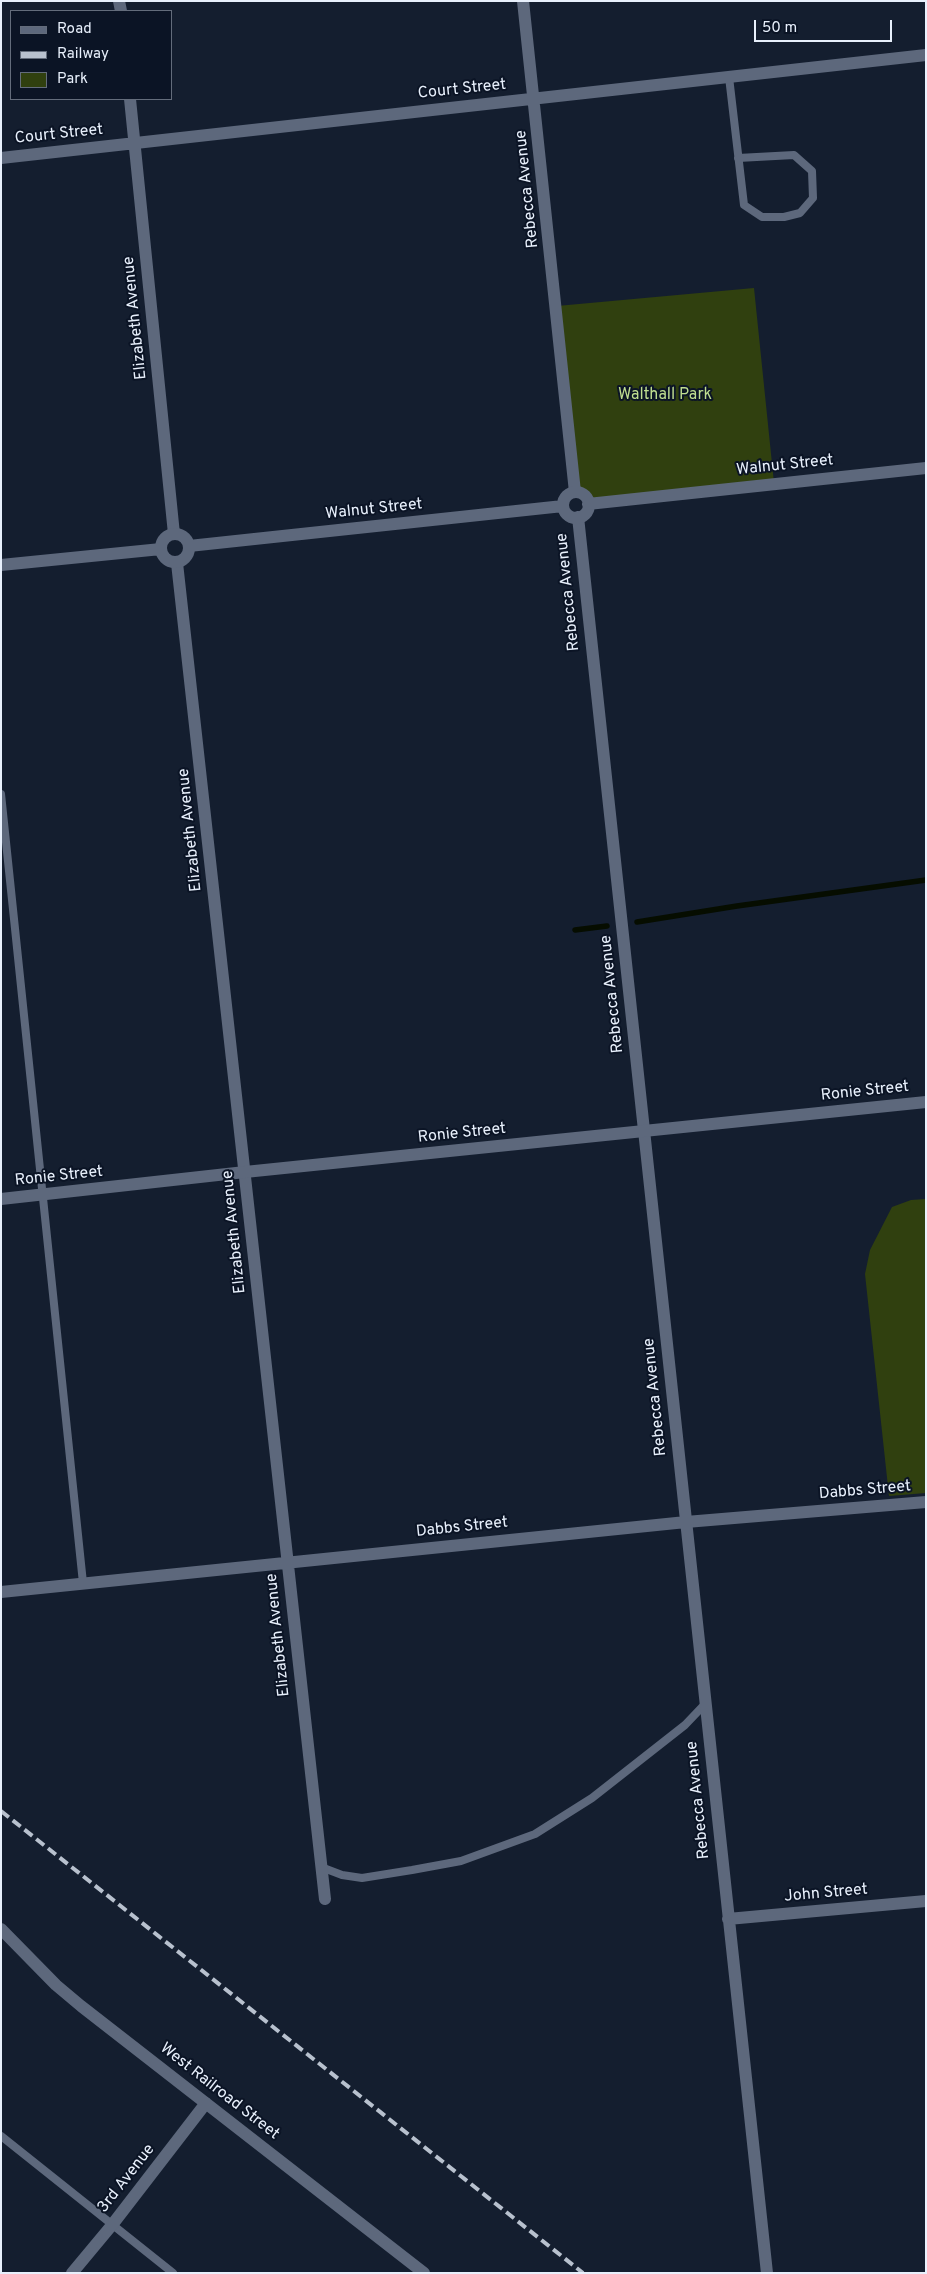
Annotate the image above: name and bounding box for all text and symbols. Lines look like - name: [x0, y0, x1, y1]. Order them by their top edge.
- legend: [10, 10, 172, 100]
- scale bar: [757, 10, 894, 42]
- text: 50 m: [762, 19, 797, 38]
- text: Road: [57, 20, 92, 39]
- text: Railway: [57, 45, 109, 64]
- text: Park: [57, 70, 88, 89]
- street label: Court Street: [417, 76, 507, 104]
- street label: Court Street: [14, 121, 104, 149]
- street label: Rebecca Avenue: [512, 129, 544, 249]
- street label: Elizabeth Avenue: [120, 255, 152, 381]
- park label: Walthall Park: [618, 386, 712, 406]
- street label: Walnut Street: [736, 451, 834, 481]
- street label: Walnut Street: [325, 495, 423, 525]
- street label: Rebecca Avenue: [553, 532, 585, 652]
- street label: Elizabeth Avenue: [175, 767, 207, 893]
- street label: Rebecca Avenue: [597, 934, 629, 1054]
- street label: Ronie Street: [820, 1078, 910, 1106]
- street label: Ronie Street: [417, 1120, 507, 1148]
- street label: Ronie Street: [14, 1163, 104, 1191]
- street label: Elizabeth Avenue: [219, 1169, 251, 1295]
- street label: Rebecca Avenue: [640, 1337, 672, 1457]
- street label: Dabbs Street: [818, 1477, 912, 1505]
- street label: Dabbs Street: [415, 1514, 509, 1542]
- street label: Elizabeth Avenue: [263, 1572, 295, 1698]
- street label: Rebecca Avenue: [683, 1740, 715, 1860]
- street label: John Street: [783, 1881, 869, 1907]
- street label: West Railroad Street: [155, 2039, 283, 2145]
- street label: 3rd Avenue: [94, 2141, 160, 2217]

